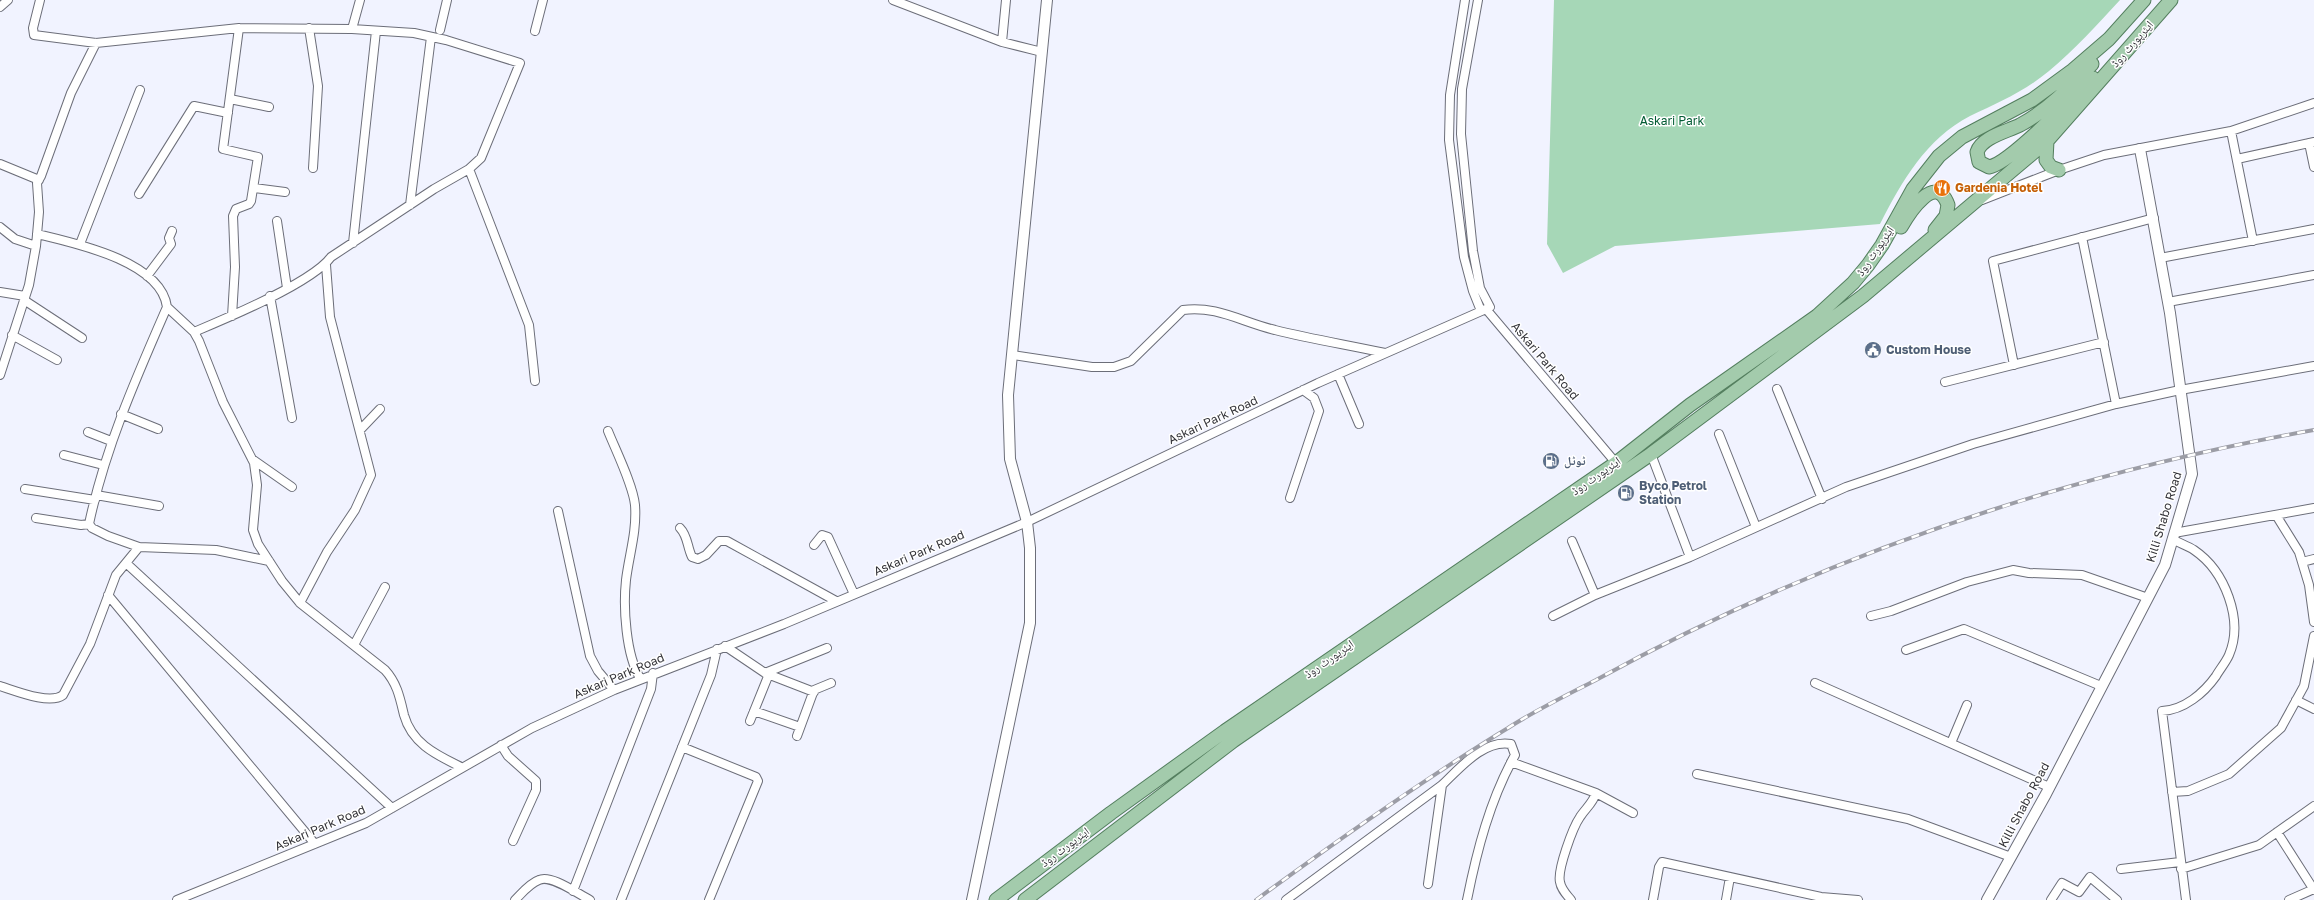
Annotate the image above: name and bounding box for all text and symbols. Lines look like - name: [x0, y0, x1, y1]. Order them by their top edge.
- street label: ایئرپورٹ روڈ: [2107, 17, 2156, 70]
- park label: Askari Park: [1640, 113, 1705, 128]
- restaurant icon: Gardenia Hotel: [1932, 178, 1952, 198]
- place label: Gardenia Hotel: [1955, 180, 2042, 195]
- street label: ایئرپورٹ روڈ: [1852, 223, 1897, 279]
- street label: Askari Park Road: [1508, 319, 1582, 403]
- public building icon: Custom House: [1863, 340, 1883, 360]
- place label: Custom House: [1886, 342, 1971, 357]
- street label: Askari Park Road: [1166, 392, 1260, 447]
- fuel station icon: ٹوٹل: [1541, 451, 1561, 471]
- place label: ٹوٹل: [1564, 453, 1586, 469]
- street label: ایئرپورٹ روڈ: [1568, 453, 1624, 498]
- street label: Killi Shabo Road: [2143, 470, 2184, 564]
- place label: Byco Petrol Station: [1639, 478, 1707, 507]
- fuel station icon: Byco Petrol Station: [1616, 483, 1636, 503]
- street label: Askari Park Road: [871, 527, 966, 578]
- street label: ایئرپورٹ روڈ: [1301, 636, 1357, 681]
- street label: Askari Park Road: [571, 650, 666, 701]
- street label: Killi Shabo Road: [1995, 760, 2052, 850]
- street label: Askari Park Road: [272, 802, 367, 853]
- street label: ایئرپورٹ روڈ: [1037, 823, 1092, 870]

